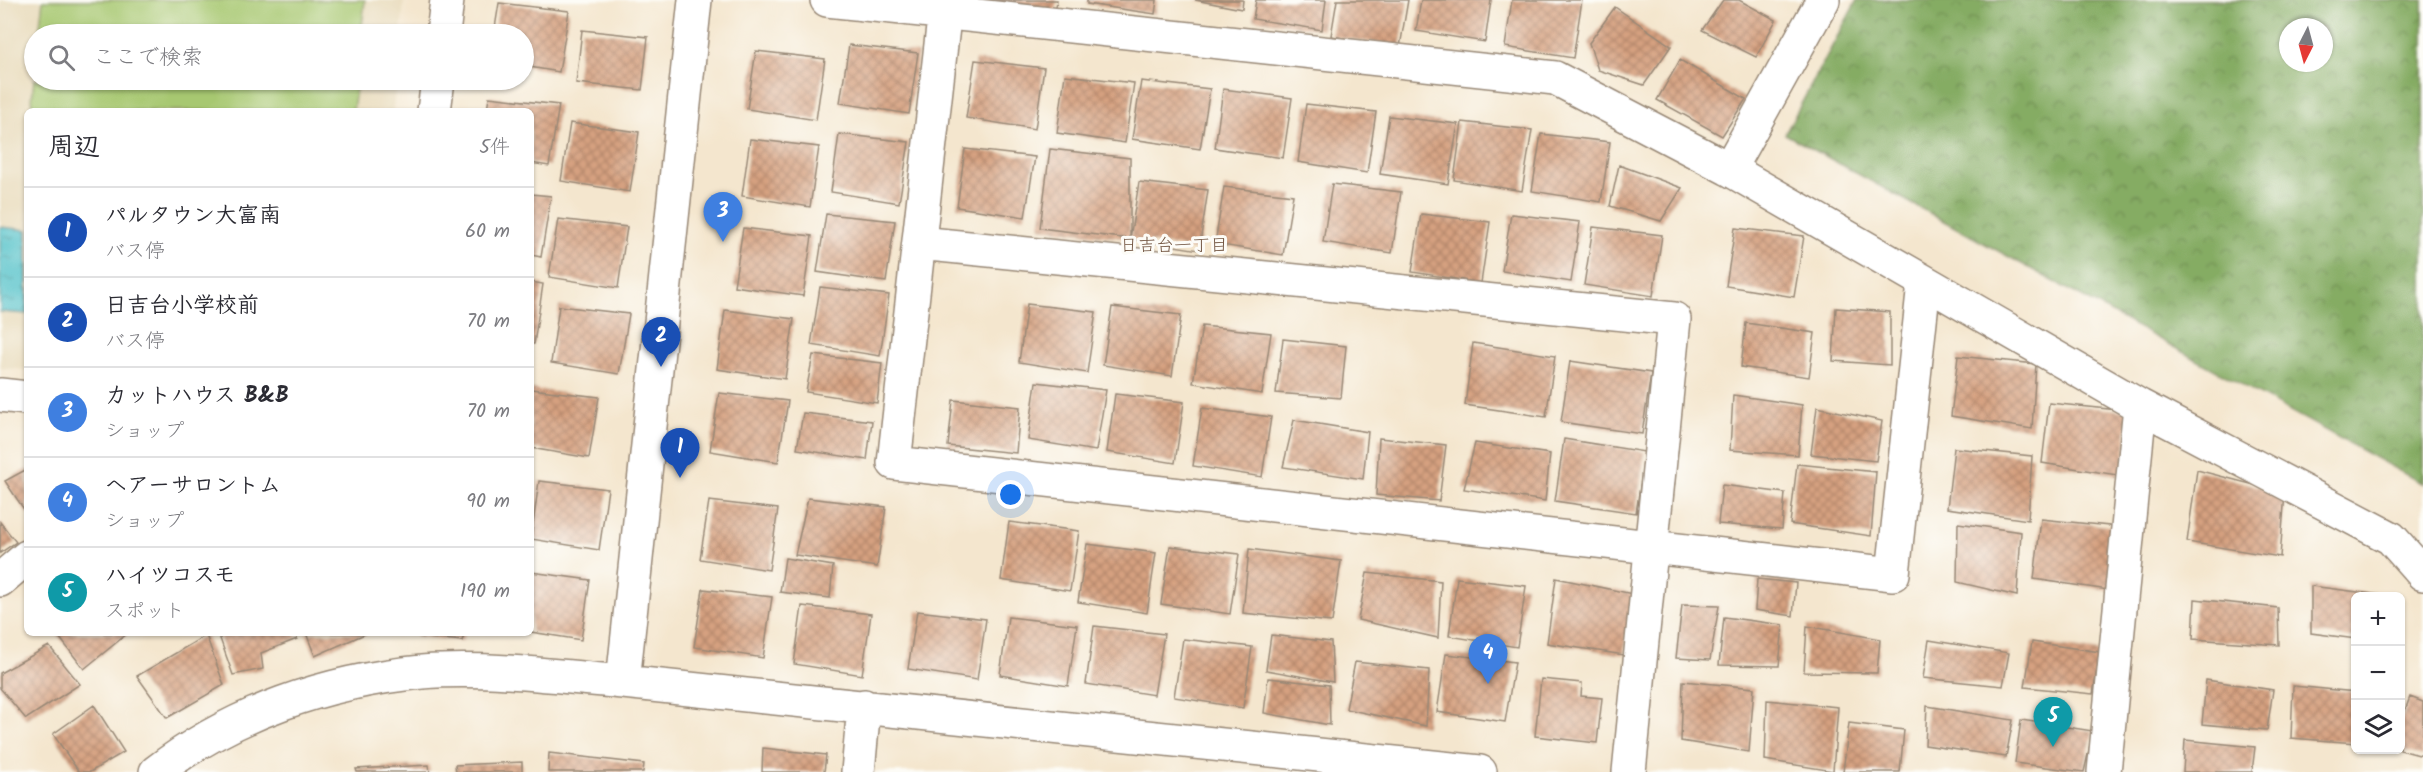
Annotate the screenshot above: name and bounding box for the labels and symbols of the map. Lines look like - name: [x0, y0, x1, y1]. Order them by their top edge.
- north arrow: [2279, 18, 2333, 72]
- pin: 3: [704, 192, 742, 242]
- district label: 日吉台一丁目: [1120, 232, 1228, 261]
- pin: 2: [642, 318, 680, 367]
- pin: 1: [660, 428, 700, 478]
- your location: [996, 480, 1025, 509]
- pin: 4: [1468, 634, 1508, 684]
- pin: 5: [2034, 698, 2072, 747]

